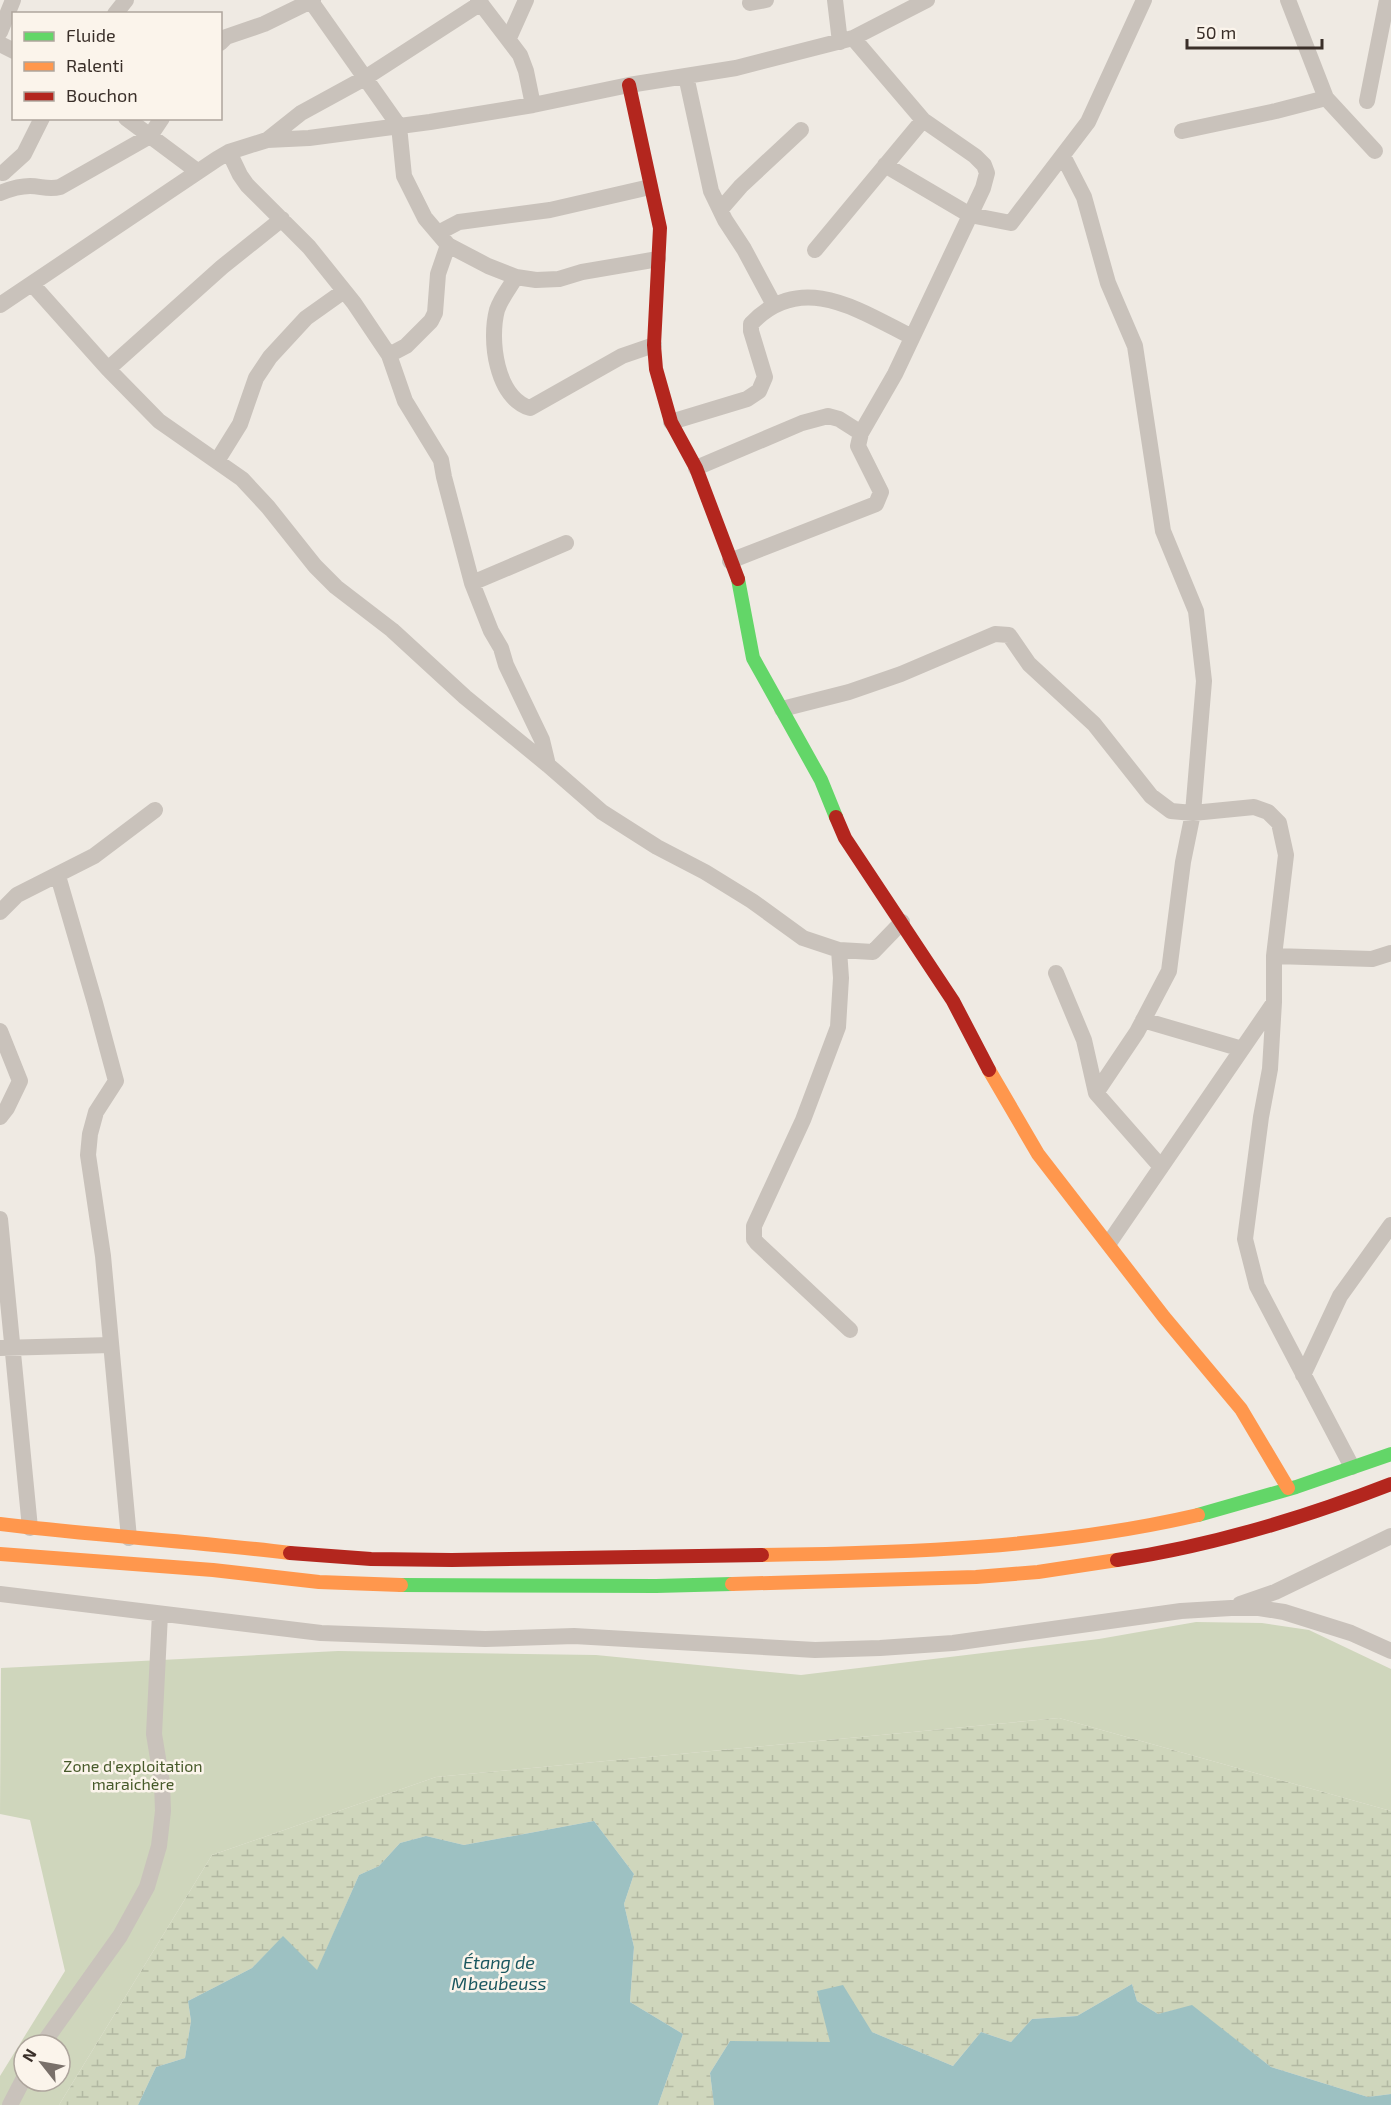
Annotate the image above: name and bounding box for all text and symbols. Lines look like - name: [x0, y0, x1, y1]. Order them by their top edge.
- legend: [12, 12, 222, 120]
- scale bar: [1187, 12, 1322, 50]
- text: 50 m: [1196, 21, 1236, 43]
- text: Fluide: [66, 24, 116, 46]
- text: Ralenti: [66, 54, 124, 76]
- text: Bouchon: [66, 84, 138, 106]
- park label: Zone d'exploitation maraichère: [63, 1756, 203, 1793]
- water label: Étang de Mbeubeuss: [451, 1951, 547, 1994]
- north arrow: [12, 2033, 72, 2093]
- text: N: [18, 2045, 40, 2065]

